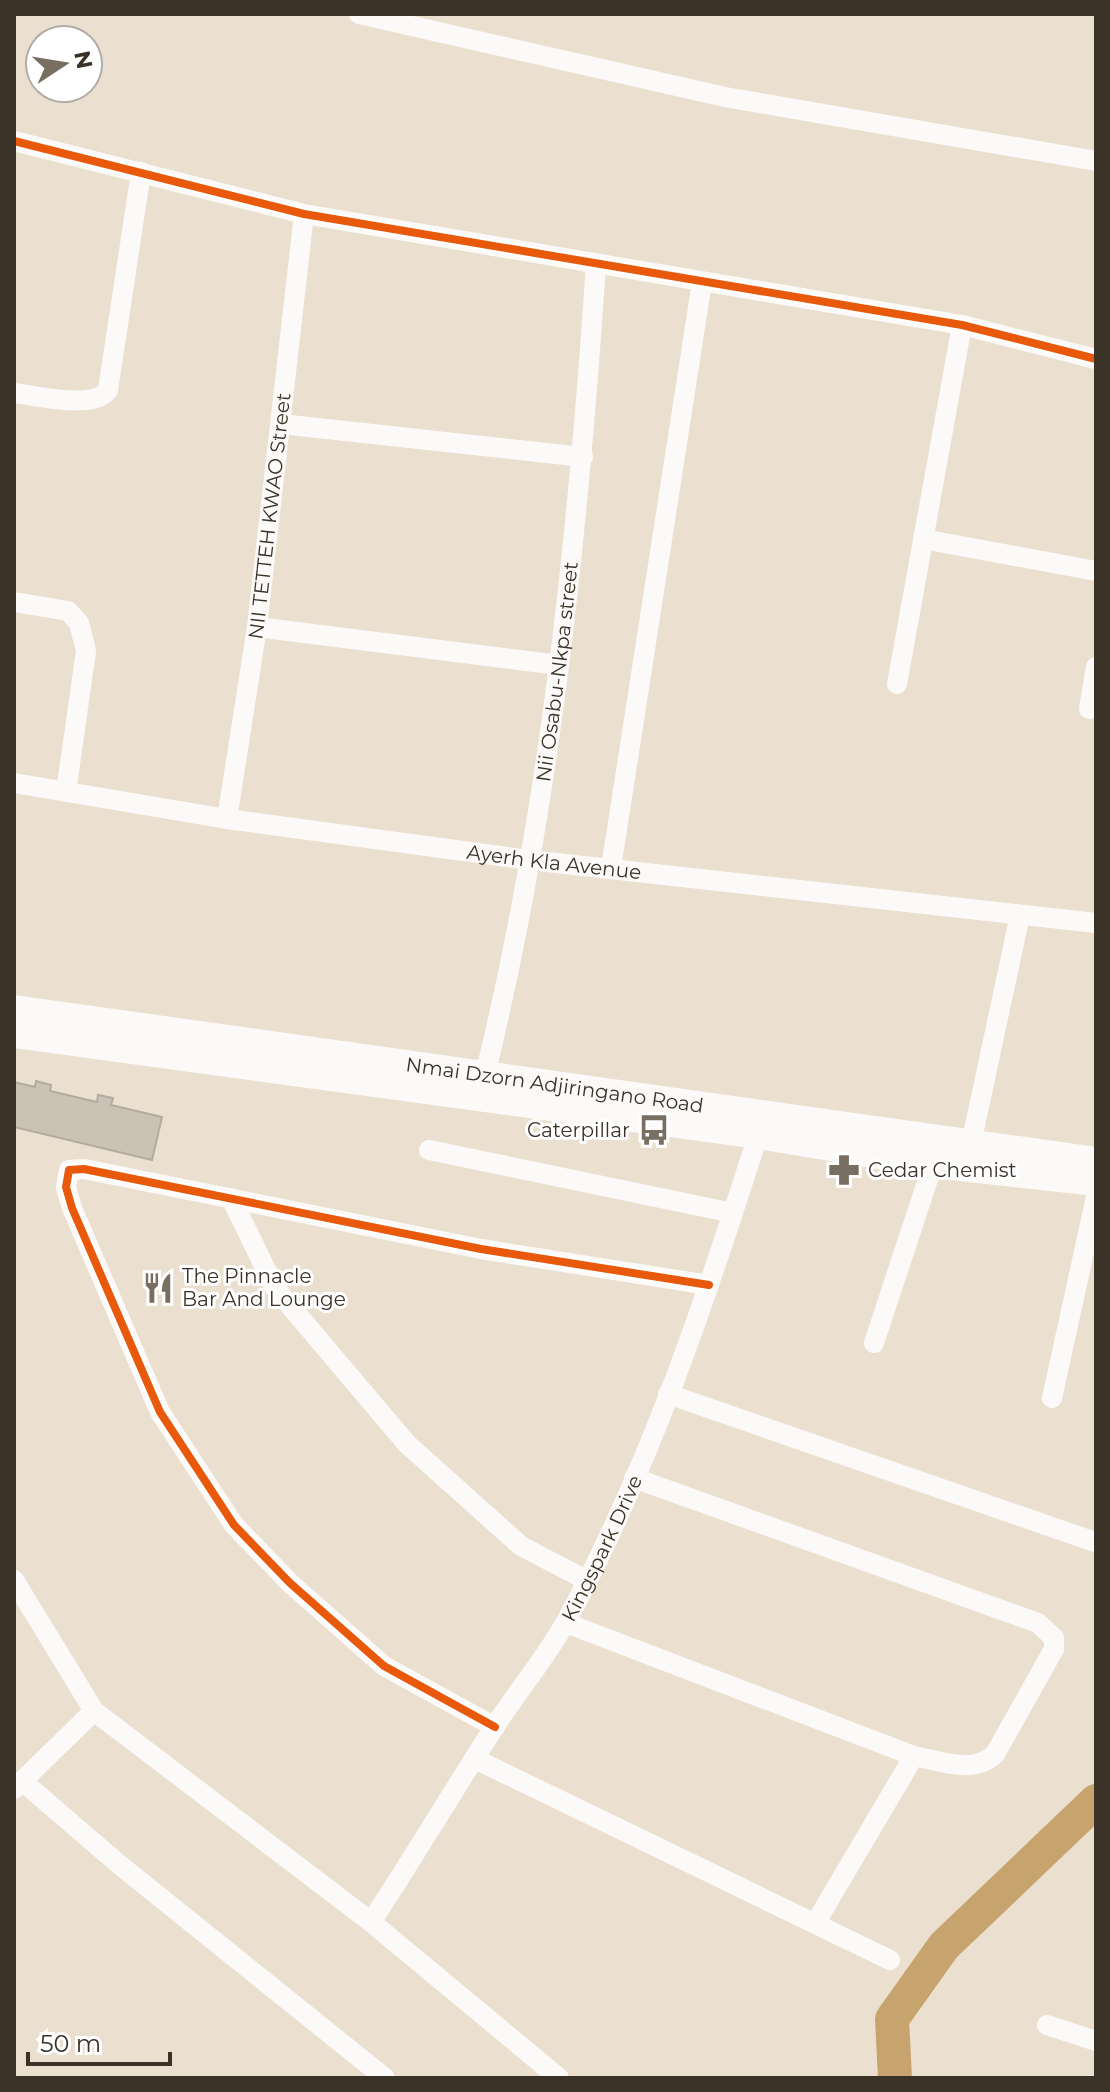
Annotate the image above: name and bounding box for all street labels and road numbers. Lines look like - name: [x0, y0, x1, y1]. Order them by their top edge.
- street label: NII TETTEH KWAO Street: [243, 391, 296, 641]
- street label: Nii Osabu-Nkpa street: [531, 560, 583, 783]
- street label: Ayerh Kla Avenue: [465, 840, 643, 884]
- street label: Nmai Dzorn Adjiringano Road: [404, 1052, 705, 1118]
- street label: Kingspark Drive: [556, 1471, 647, 1626]

